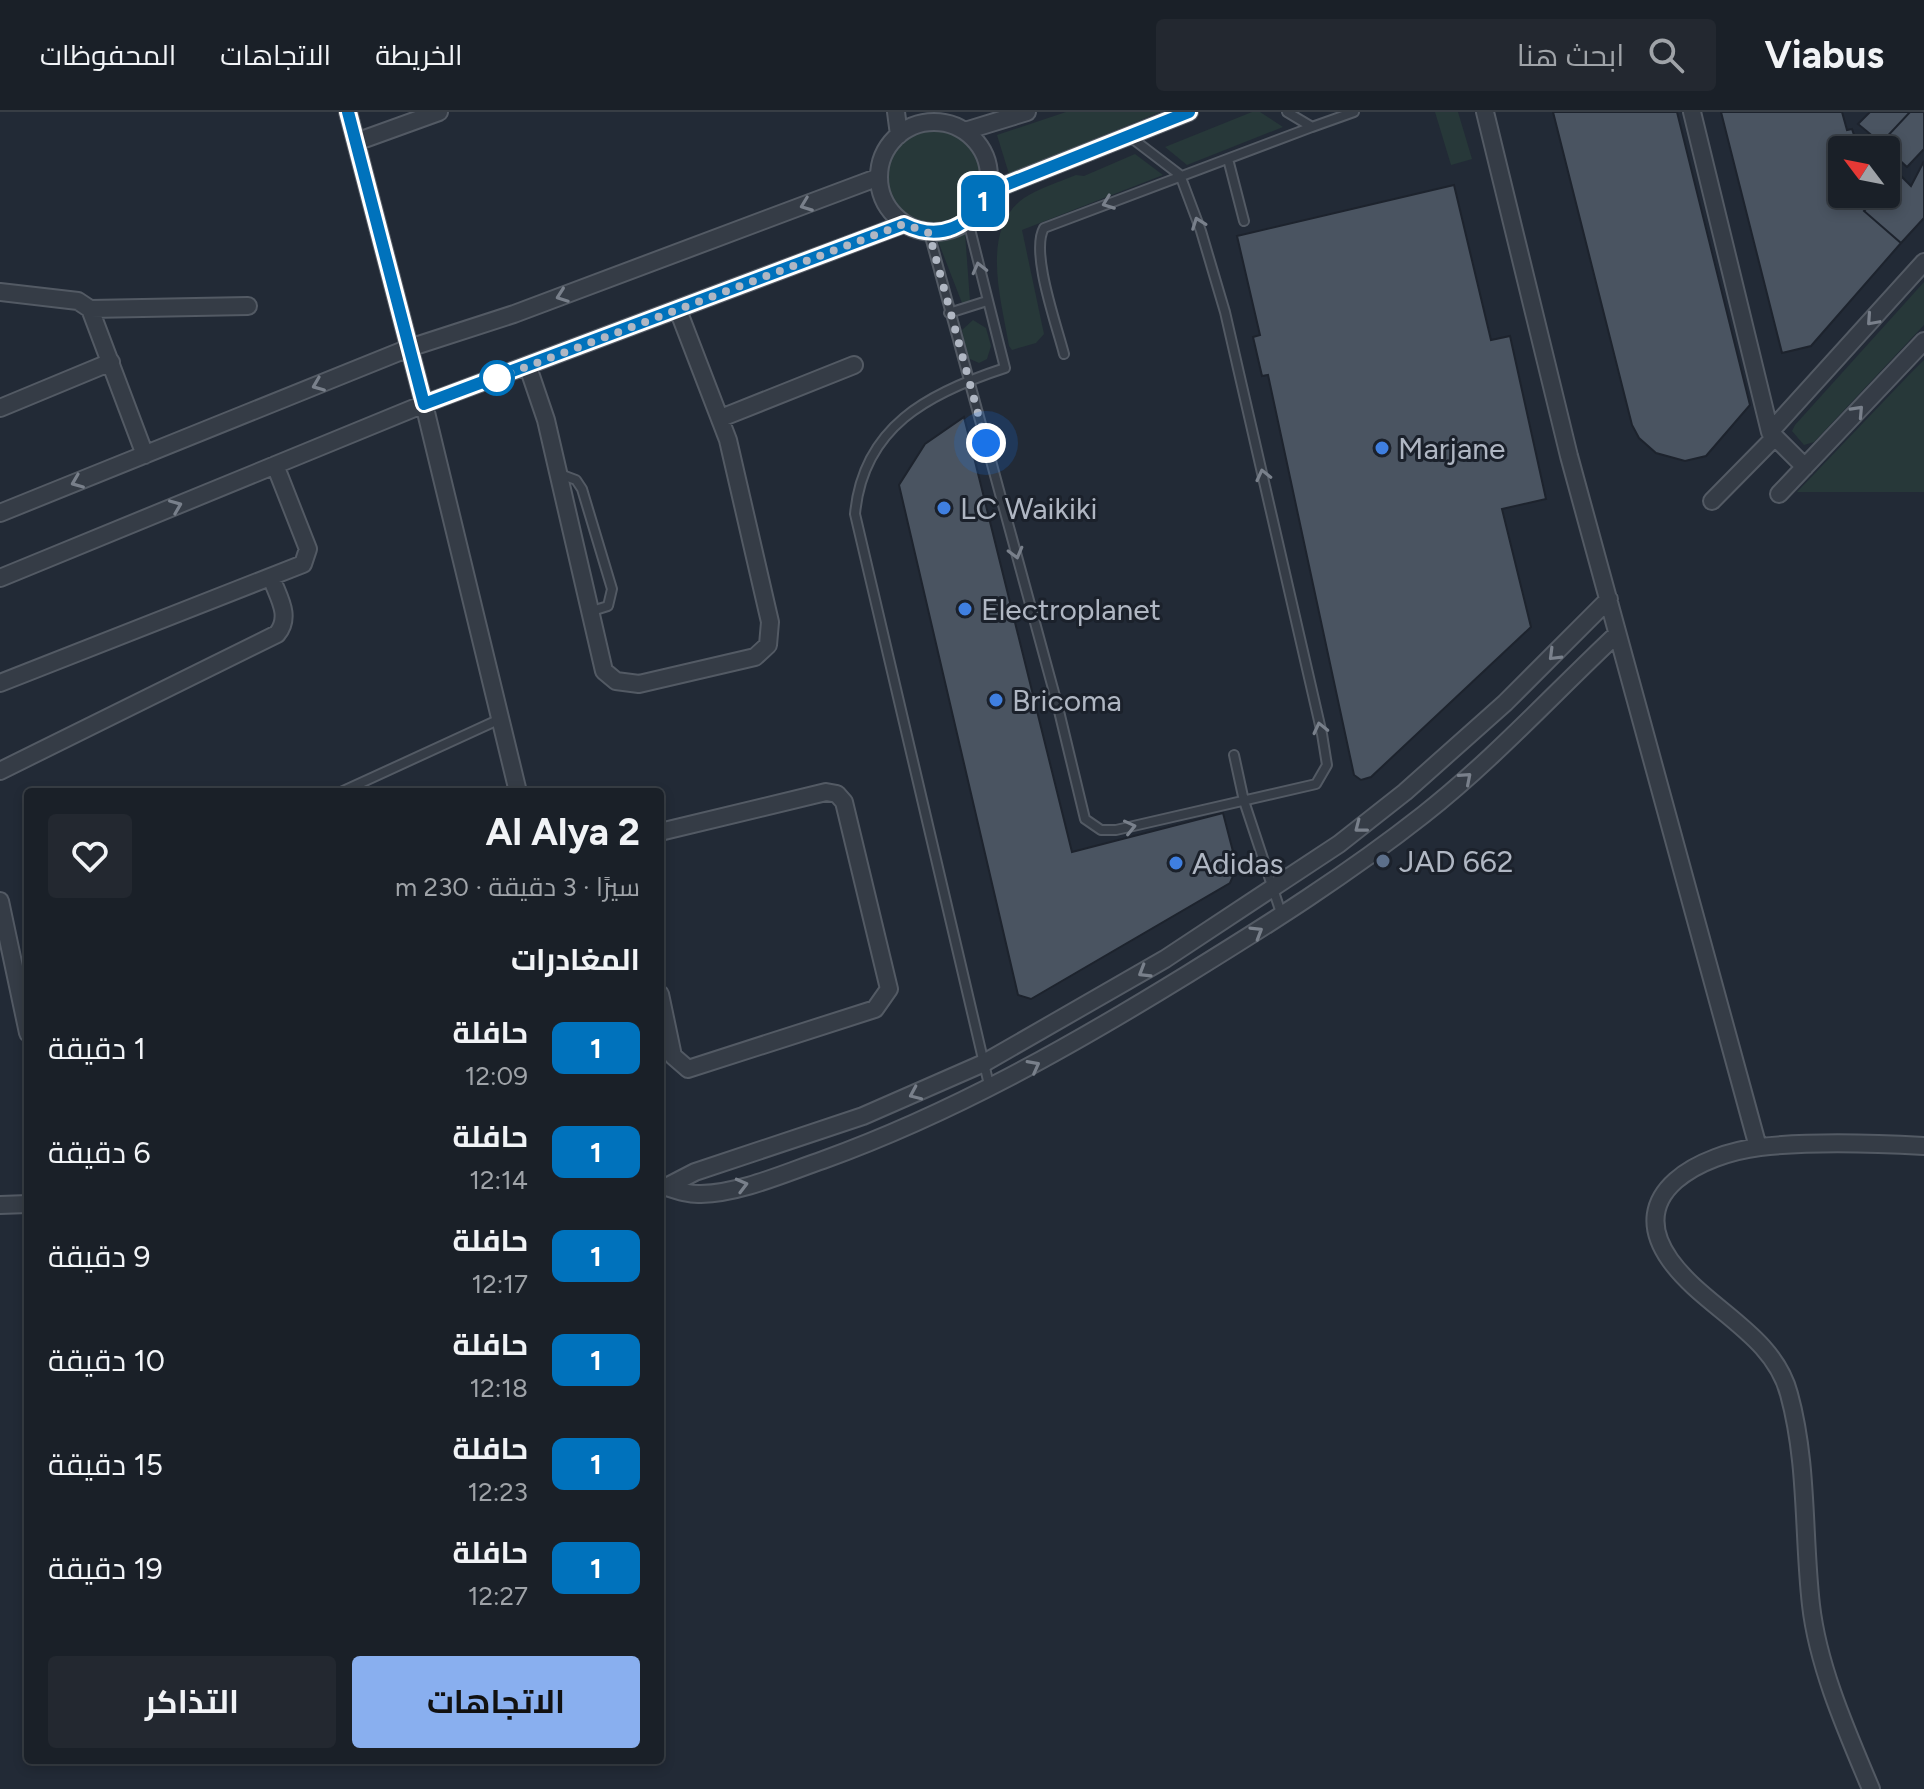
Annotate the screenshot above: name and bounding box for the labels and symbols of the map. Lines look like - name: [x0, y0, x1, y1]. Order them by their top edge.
- north arrow: [1828, 136, 1900, 208]
- line badge: 1: [957, 175, 1009, 227]
- one-way arrow: [1102, 193, 1116, 210]
- one-way arrow: [800, 195, 814, 212]
- one-way arrow: [1192, 217, 1208, 231]
- one-way arrow: [971, 261, 988, 275]
- one-way arrow: [556, 286, 570, 303]
- one-way arrow: [1866, 311, 1881, 325]
- unlabelled marker: [480, 361, 514, 395]
- one-way arrow: [312, 375, 326, 392]
- one-way arrow: [1849, 405, 1863, 420]
- your location: [966, 423, 1006, 463]
- place label: Marjane: [1398, 430, 1505, 467]
- marker: Marjane: [1373, 439, 1391, 457]
- one-way arrow: [1255, 468, 1272, 482]
- one-way arrow: [71, 472, 85, 489]
- place label: LC Waikiki: [960, 490, 1098, 527]
- one-way arrow: [168, 499, 182, 515]
- marker: LC Waikiki: [935, 499, 953, 517]
- one-way arrow: [1006, 546, 1023, 560]
- place label: Electroplanet: [981, 591, 1161, 628]
- marker: Electroplanet: [956, 600, 974, 618]
- one-way arrow: [1549, 645, 1563, 660]
- place label: Bricoma: [1012, 682, 1122, 719]
- marker: Bricoma: [987, 691, 1005, 709]
- one-way arrow: [1312, 722, 1329, 736]
- one-way arrow: [1456, 773, 1471, 788]
- one-way arrow: [1354, 818, 1369, 832]
- one-way arrow: [1122, 819, 1136, 836]
- place label: JAD 662: [1399, 843, 1514, 880]
- place label: Adidas: [1192, 845, 1284, 882]
- marker: JAD 662: [1374, 852, 1392, 870]
- marker: Adidas: [1167, 854, 1185, 872]
- one-way arrow: [1248, 926, 1263, 942]
- one-way arrow: [1138, 962, 1153, 977]
- one-way arrow: [1025, 1060, 1040, 1075]
- one-way arrow: [909, 1084, 923, 1100]
- one-way arrow: [734, 1178, 748, 1195]

